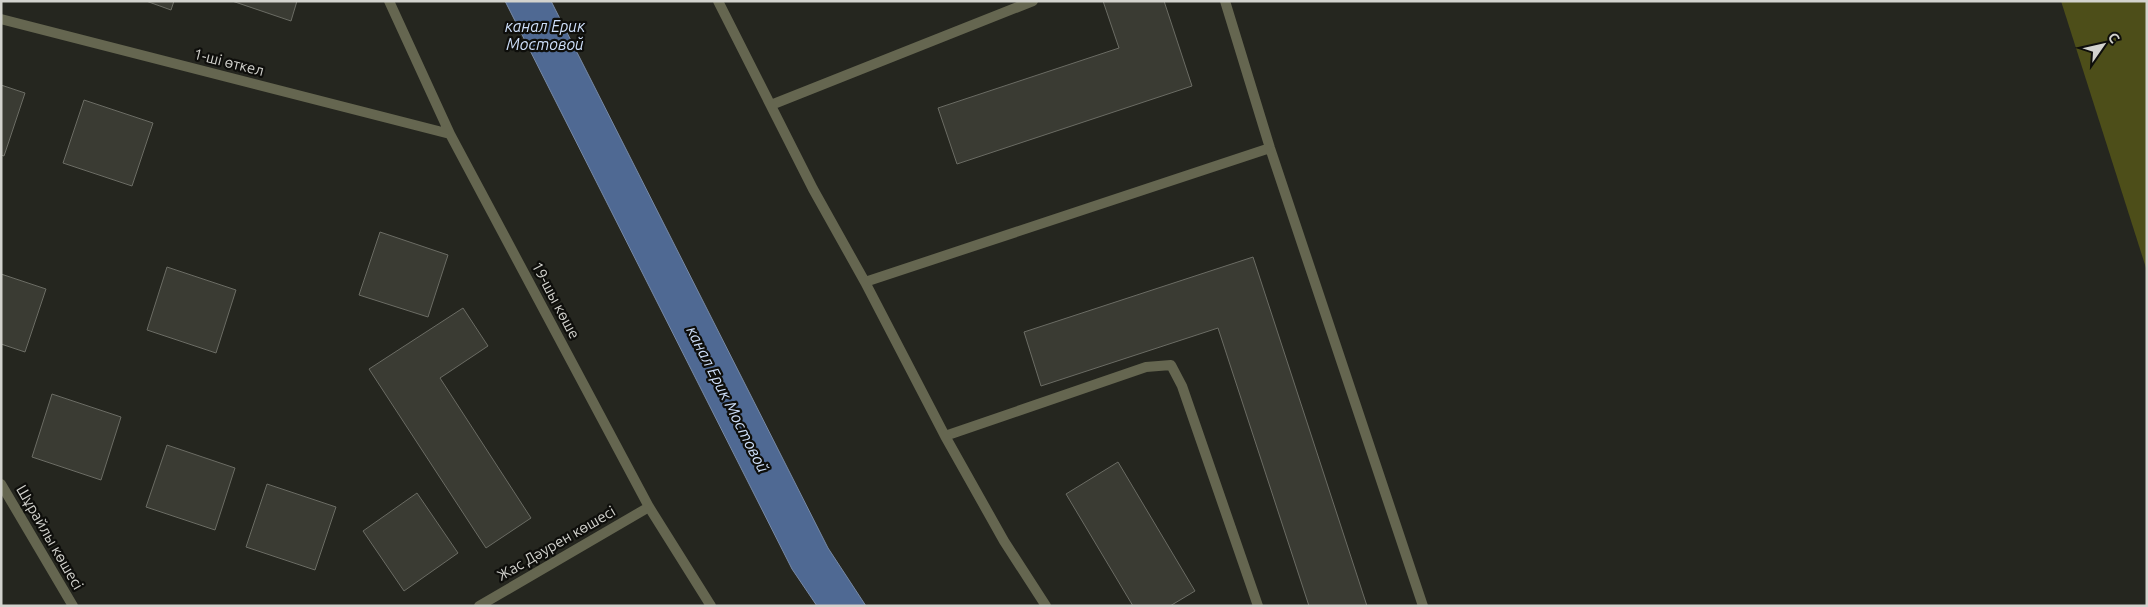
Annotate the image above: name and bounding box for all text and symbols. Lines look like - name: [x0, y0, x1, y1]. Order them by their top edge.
- water label: канал Ерик Мостовой: [505, 17, 586, 53]
- north arrow: [2078, 20, 2128, 70]
- text: С: [2105, 30, 2123, 46]
- street label: 1-шi өткел: [192, 45, 266, 79]
- street label: 19-шы көше: [529, 259, 583, 341]
- water label: канал Ерик Мостовой: [683, 323, 773, 475]
- street label: Шұрайлы көшесі: [13, 482, 87, 592]
- street label: Жас Дәурен көшесі: [494, 502, 618, 584]

